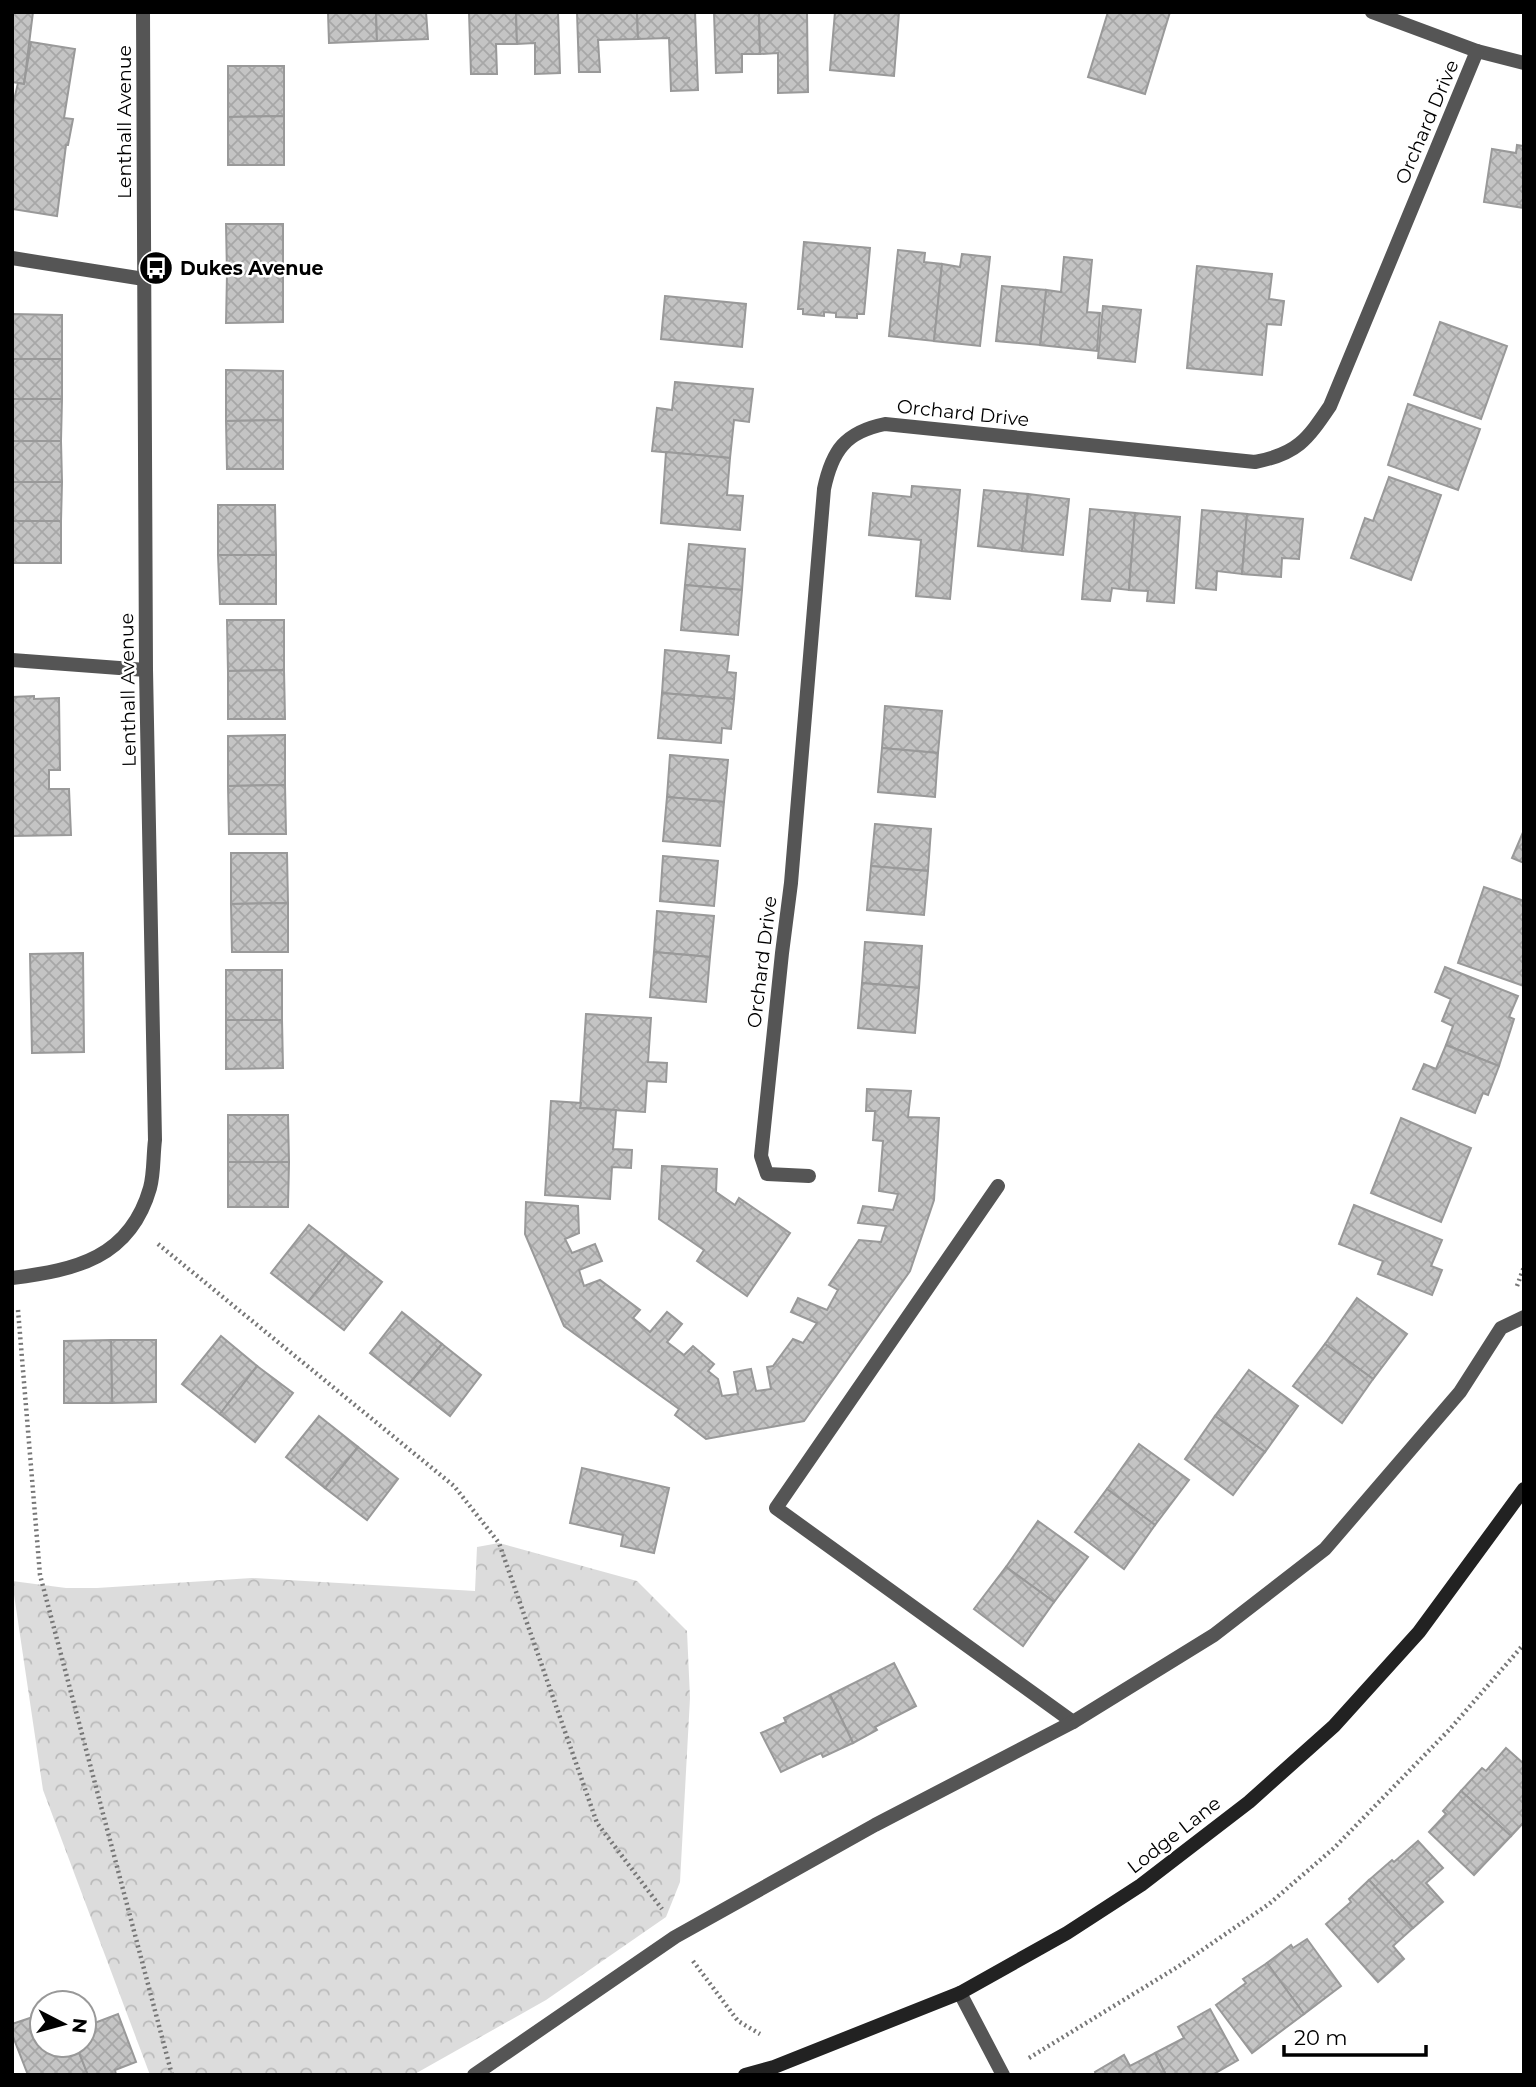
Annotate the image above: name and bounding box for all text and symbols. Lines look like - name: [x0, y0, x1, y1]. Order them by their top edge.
- street label: Lenthall Avenue: [113, 45, 136, 199]
- street label: Orchard Drive: [1390, 56, 1464, 188]
- bus stop icon: Dukes Avenue: [137, 249, 175, 287]
- place label: Dukes Avenue: [180, 257, 323, 280]
- street label: Orchard Drive: [896, 395, 1030, 431]
- street label: Lenthall Avenue: [115, 613, 141, 767]
- street label: Orchard Drive: [742, 895, 782, 1029]
- street label: Lodge Lane: [1123, 1791, 1225, 1879]
- north arrow: [28, 1989, 98, 2059]
- scale bar: [1284, 2014, 1426, 2058]
- text: N: [67, 2017, 92, 2035]
- text: 20 m: [1294, 2025, 1348, 2050]

